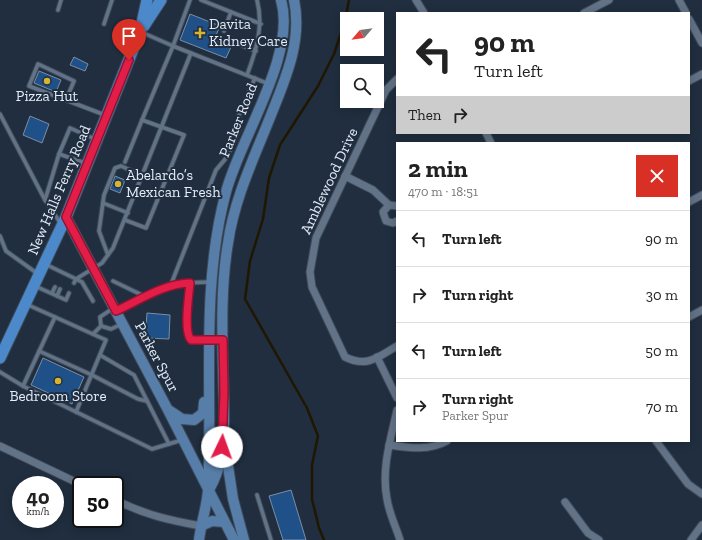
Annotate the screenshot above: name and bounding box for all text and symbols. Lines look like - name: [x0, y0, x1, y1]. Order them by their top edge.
- north arrow: [340, 12, 384, 56]
- map controls: [340, 12, 384, 108]
- place label: Davita Kidney Care: [209, 15, 287, 50]
- pin: [112, 19, 146, 60]
- icon: arrive: [118, 25, 140, 47]
- text: 90 m: [474, 26, 535, 59]
- marker: Davita Kidney Care: [194, 27, 206, 39]
- icon: left: [408, 28, 460, 80]
- text: Turn left: [474, 60, 543, 82]
- button: search: [340, 64, 384, 108]
- marker: Pizza Hut: [42, 76, 52, 86]
- street label: Parker Road: [215, 80, 261, 160]
- place label: Pizza Hut: [16, 87, 79, 105]
- icon: right: [449, 104, 471, 126]
- text: Then: [408, 106, 441, 124]
- street label: New Halls Ferry Road: [24, 122, 95, 258]
- street label: Amblewood Drive: [296, 125, 362, 237]
- text: 2 min: [408, 154, 468, 183]
- button: close: [636, 155, 678, 197]
- place label: Abelardo’s Mexican Fresh: [126, 166, 221, 201]
- marker: Abelardo’s Mexican Fresh: [113, 179, 123, 189]
- text: 470 m · 18:51: [408, 184, 478, 199]
- icon: left: [408, 228, 430, 250]
- text: Turn left: [442, 230, 502, 248]
- text: 90 m: [645, 230, 678, 248]
- icon: right: [408, 284, 430, 306]
- text: Turn right: [442, 286, 513, 304]
- text: 30 m: [646, 286, 678, 304]
- street label: Parker Spur: [131, 319, 183, 395]
- icon: left: [408, 340, 430, 362]
- text: Turn left: [442, 342, 502, 360]
- text: 50 m: [645, 342, 678, 360]
- marker: Bedroom Store: [53, 376, 63, 386]
- place label: Bedroom Store: [10, 387, 107, 405]
- text: Turn right: [442, 390, 513, 408]
- icon: right: [408, 396, 430, 418]
- text: 70 m: [646, 398, 678, 416]
- text: Parker Spur: [442, 408, 509, 423]
- position arrow: [201, 426, 243, 468]
- speed limit sign: 50: [72, 476, 124, 528]
- text: 40: [27, 485, 49, 509]
- text: km/h: [27, 506, 49, 518]

